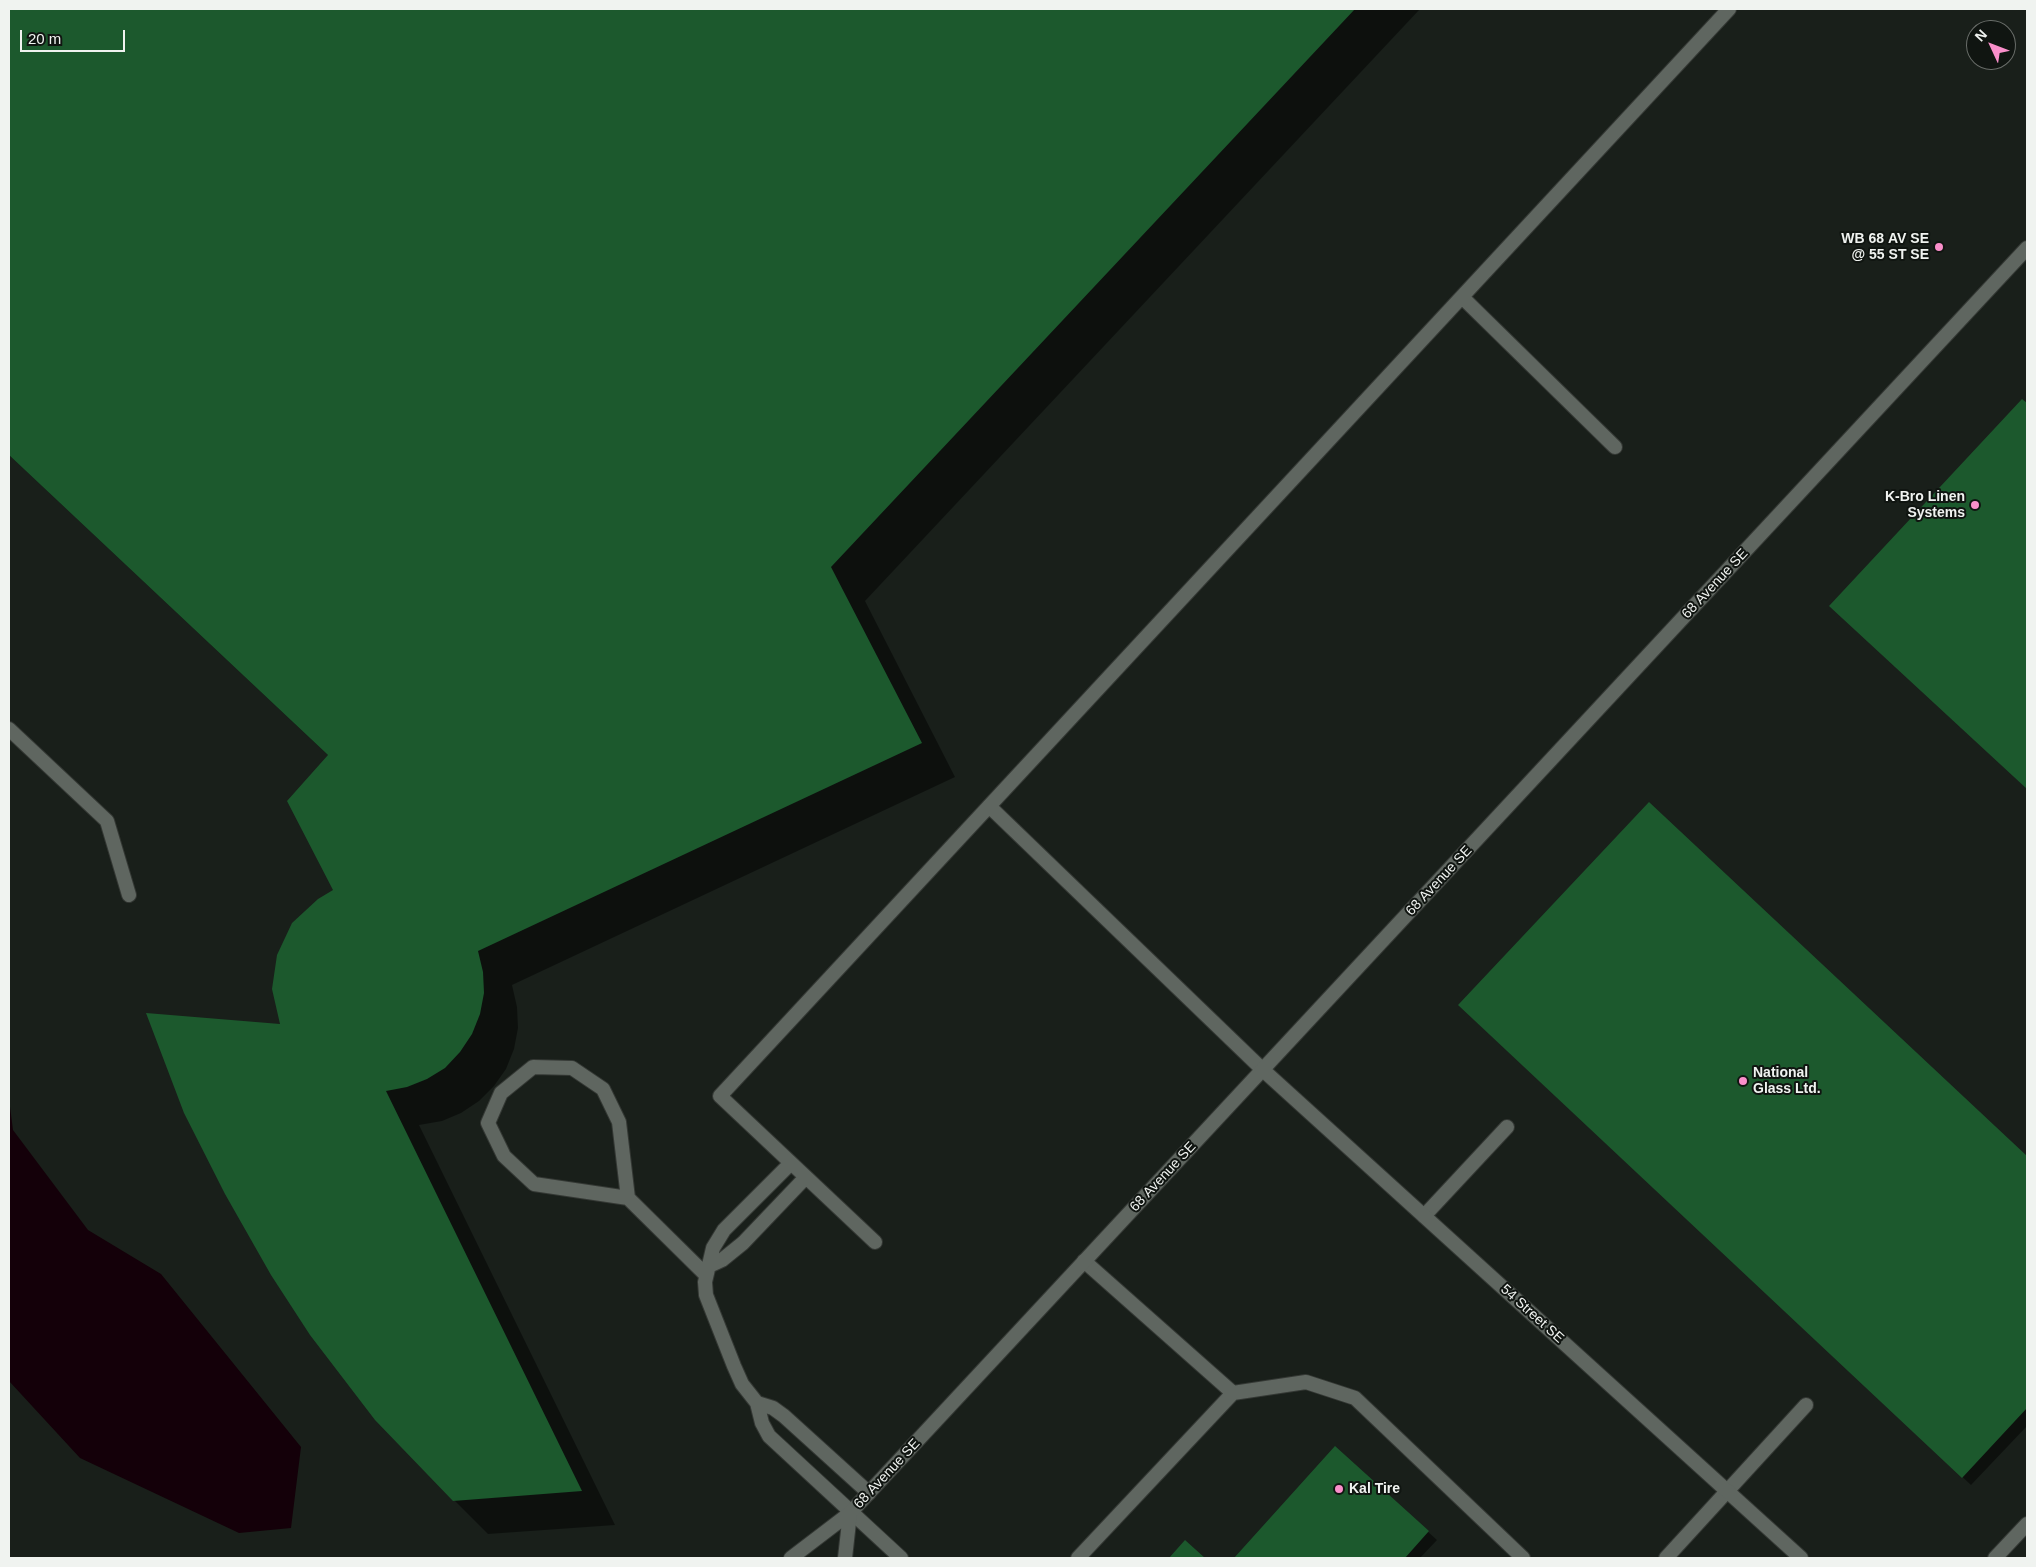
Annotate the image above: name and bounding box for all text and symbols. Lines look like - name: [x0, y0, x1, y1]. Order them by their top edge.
- scale bar: [22, 20, 128, 52]
- north arrow: [1966, 20, 2016, 70]
- text: N: [1971, 26, 1990, 45]
- text: 20 m: [28, 30, 61, 47]
- place label: WB 68 AV SE @ 55 ST SE: [1841, 231, 1929, 264]
- marker: WB 68 AV SE @ 55 ST SE: [1933, 241, 1945, 253]
- place label: K-Bro Linen Systems: [1885, 489, 1965, 522]
- marker: K-Bro Linen Systems: [1969, 499, 1981, 511]
- street label: 68 Avenue SE: [1678, 546, 1752, 622]
- street label: 68 Avenue SE: [1402, 843, 1476, 919]
- place label: National Glass Ltd.: [1753, 1065, 1821, 1098]
- marker: National Glass Ltd.: [1737, 1075, 1749, 1087]
- street label: 68 Avenue SE: [1126, 1139, 1200, 1215]
- street label: 54 Street SE: [1497, 1281, 1567, 1347]
- street label: 68 Avenue SE: [850, 1436, 924, 1512]
- place label: Kal Tire: [1349, 1481, 1400, 1497]
- marker: Kal Tire: [1333, 1483, 1345, 1495]

